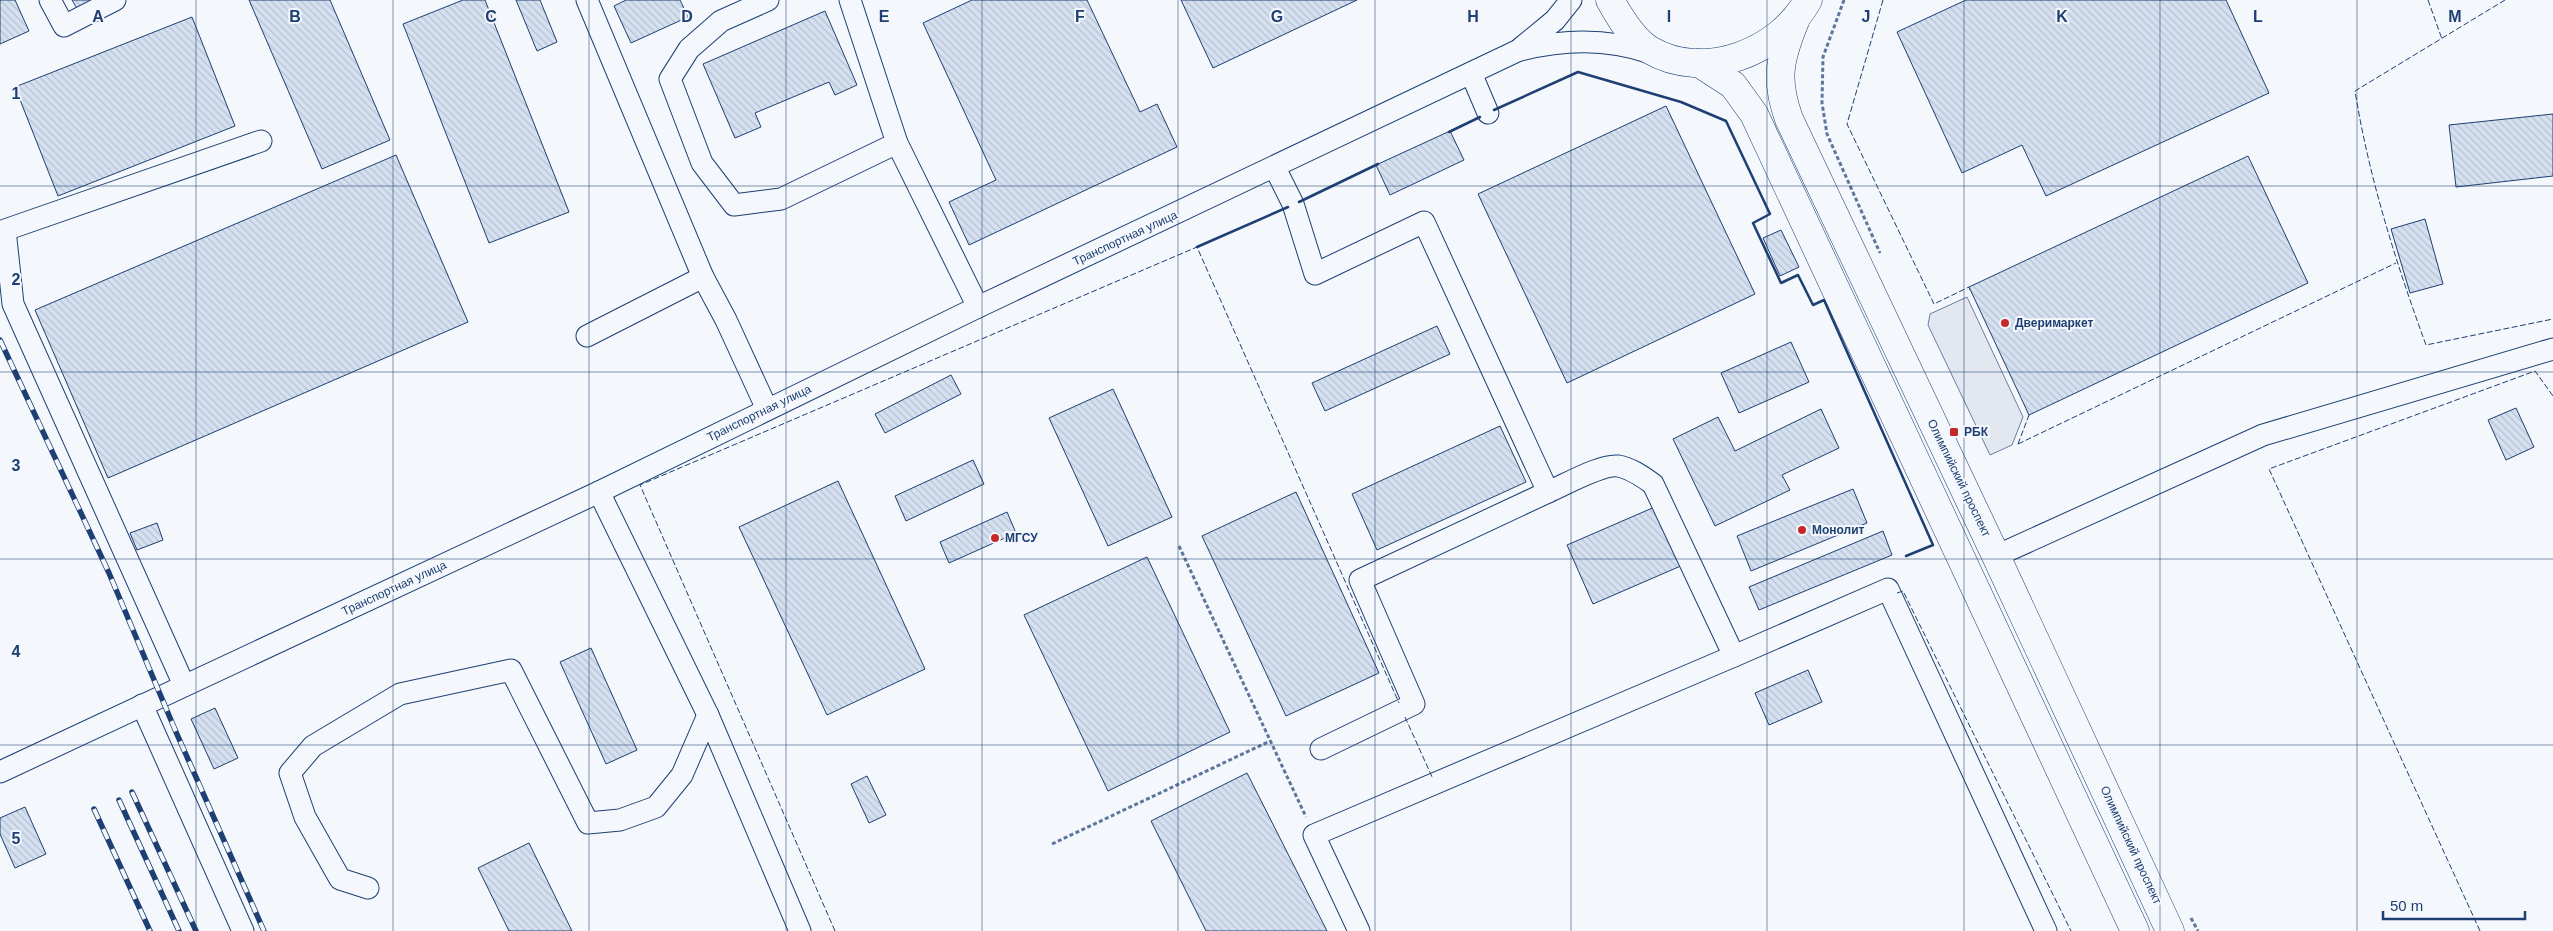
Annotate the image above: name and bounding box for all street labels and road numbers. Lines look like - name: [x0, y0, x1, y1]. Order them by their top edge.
- street label: Транспортная улица: [1070, 207, 1180, 268]
- street label: Транспортная улица: [705, 382, 814, 444]
- street label: Олимпийский проспект: [1924, 417, 1994, 539]
- street label: Транспортная улица: [339, 557, 449, 618]
- street label: Олимпийский проспект: [2097, 784, 2165, 907]

